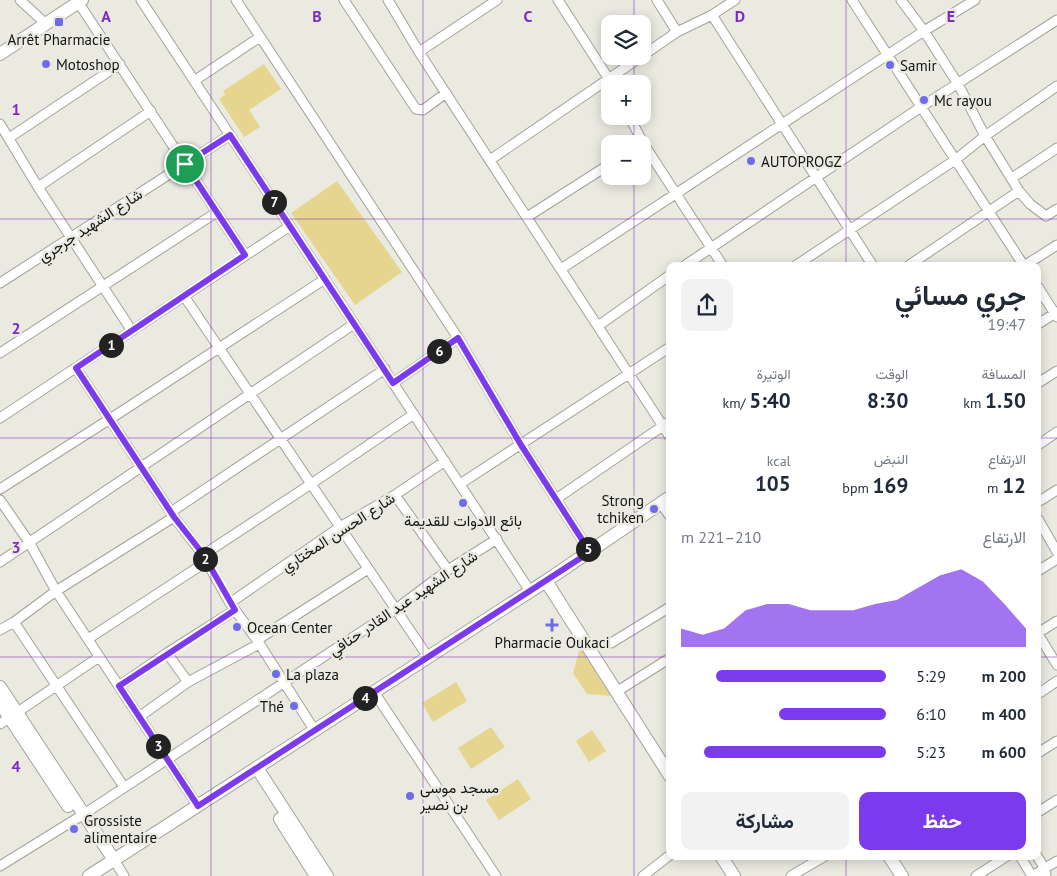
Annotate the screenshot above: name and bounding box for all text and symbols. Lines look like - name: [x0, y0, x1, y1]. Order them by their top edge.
- text: A: [101, 6, 111, 26]
- text: B: [312, 6, 322, 26]
- text: C: [524, 6, 533, 26]
- text: D: [735, 6, 745, 26]
- text: E: [947, 6, 955, 26]
- map controls: [601, 15, 651, 185]
- button: layers: [601, 15, 651, 65]
- marker: Arrêt Pharmacie: [53, 16, 65, 28]
- place label: Arrêt Pharmacie: [8, 30, 110, 49]
- place label: Motoshop: [56, 55, 120, 74]
- place label: Samir: [900, 56, 937, 75]
- marker: Motoshop: [40, 58, 52, 70]
- marker: Samir: [884, 59, 896, 71]
- button: +: [601, 75, 651, 125]
- place label: Mc rayou: [934, 91, 992, 110]
- marker: Mc rayou: [918, 94, 930, 106]
- text: 1: [11, 99, 21, 119]
- button: −: [601, 135, 651, 185]
- pin: [164, 143, 206, 185]
- icon: arrive: [171, 150, 199, 178]
- place label: AUTOPROGZ: [761, 152, 842, 171]
- marker: AUTOPROGZ: [745, 155, 757, 167]
- street label: شارع الشهيد جرجري: [34, 184, 148, 269]
- pin: 7: [262, 190, 286, 214]
- text: 7: [271, 193, 278, 211]
- text: جري مسائي: [895, 276, 1026, 313]
- button: share: [681, 279, 733, 331]
- text: 19:47: [988, 314, 1026, 334]
- text: 2: [11, 318, 21, 338]
- pin: 1: [98, 332, 124, 358]
- text: 1: [108, 336, 115, 354]
- pin: 6: [426, 338, 452, 364]
- text: 6: [436, 342, 443, 360]
- text: الوتيرة: [756, 365, 791, 383]
- text: الوقت: [875, 365, 908, 383]
- text: المسافة: [982, 365, 1026, 383]
- text: 5:40: [749, 387, 791, 414]
- text: 8:30: [867, 387, 908, 414]
- text: 1.50: [985, 387, 1026, 414]
- text: /km: [723, 394, 749, 412]
- text: km: [963, 394, 985, 412]
- text: النبض: [874, 450, 908, 468]
- text: الارتفاع: [988, 450, 1026, 468]
- text: kcal: [767, 452, 791, 470]
- text: 105: [755, 470, 791, 497]
- text: 169: [873, 472, 908, 499]
- text: 12: [1002, 472, 1026, 499]
- text: bpm: [842, 479, 873, 497]
- text: m: [987, 479, 1002, 497]
- street label: شارع الحسن المختاري: [278, 488, 401, 579]
- place label: Strong tchiken: [597, 491, 644, 527]
- marker: بائع الادوات للقديمة: [457, 497, 469, 509]
- marker: Strong tchiken: [648, 503, 660, 515]
- place label: بائع الادوات للقديمة: [404, 511, 522, 532]
- text: 210–221 m: [681, 527, 761, 547]
- text: الارتفاع: [983, 527, 1026, 547]
- pin: 5: [576, 536, 600, 562]
- text: 3: [11, 537, 21, 557]
- text: 5: [585, 540, 592, 558]
- pin: 2: [192, 546, 218, 572]
- street label: شارع الشهيد عبد القادر حنافي: [325, 546, 483, 663]
- text: 2: [202, 550, 209, 568]
- place label: Ocean Center: [247, 618, 332, 637]
- marker: Pharmacie Oukaci: [546, 619, 558, 631]
- marker: Ocean Center: [231, 621, 243, 633]
- place label: Pharmacie Oukaci: [495, 633, 609, 652]
- place label: La plaza: [286, 665, 339, 684]
- text: 5:29: [916, 666, 946, 686]
- text: 200 m: [982, 666, 1026, 686]
- marker: La plaza: [270, 668, 282, 680]
- pin: 4: [352, 686, 378, 710]
- text: 4: [362, 689, 369, 707]
- place label: Thé: [260, 697, 284, 716]
- marker: Thé: [288, 700, 300, 712]
- text: 6:10: [916, 704, 946, 724]
- text: 400 m: [982, 704, 1026, 724]
- pin: 3: [146, 734, 170, 758]
- text: 3: [155, 737, 162, 755]
- text: 5:23: [916, 742, 946, 762]
- text: 600 m: [982, 742, 1026, 762]
- text: 4: [11, 756, 21, 776]
- place label: مسجد موسى بن نصير: [419, 778, 499, 815]
- marker: مسجد موسى بن نصير: [404, 790, 416, 802]
- button: مشاركة: [681, 792, 849, 850]
- button: حفظ: [859, 792, 1026, 850]
- place label: Grossiste alimentaire: [84, 811, 157, 847]
- marker: Grossiste alimentaire: [68, 823, 80, 835]

